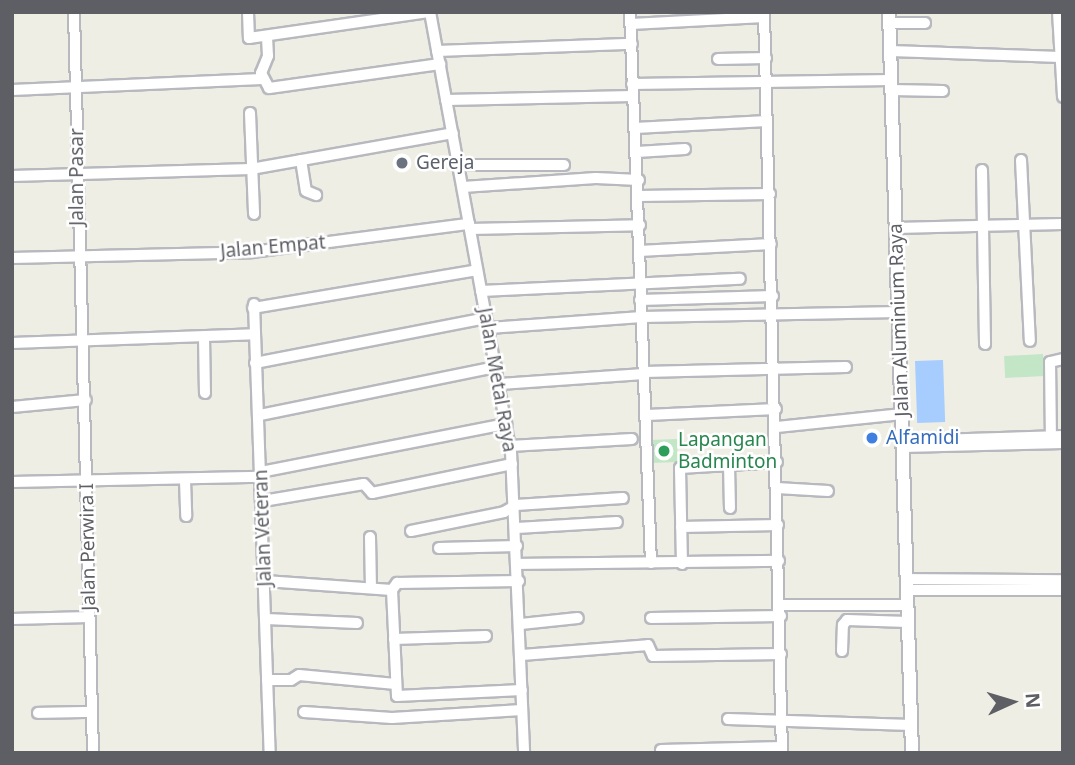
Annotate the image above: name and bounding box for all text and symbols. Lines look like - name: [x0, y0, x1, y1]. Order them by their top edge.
- street label: Jalan Pasar: [66, 128, 88, 226]
- place label: Gereja: [416, 152, 474, 174]
- marker: Gereja: [394, 155, 410, 171]
- street label: Jalan Aluminium Raya: [884, 223, 914, 417]
- street label: Jalan Empat: [219, 231, 327, 263]
- street label: Jalan Metal Raya: [473, 306, 521, 454]
- place label: Alfamidi: [886, 427, 959, 449]
- place label: Lapangan Badminton: [678, 429, 777, 473]
- marker: Alfamidi: [864, 430, 880, 446]
- marker: Lapangan Badminton: [656, 443, 672, 459]
- street label: Jalan Veteran: [250, 469, 276, 587]
- street label: Jalan Perwira I: [75, 483, 101, 611]
- north arrow: [977, 667, 1047, 737]
- text: N: [1019, 692, 1046, 709]

